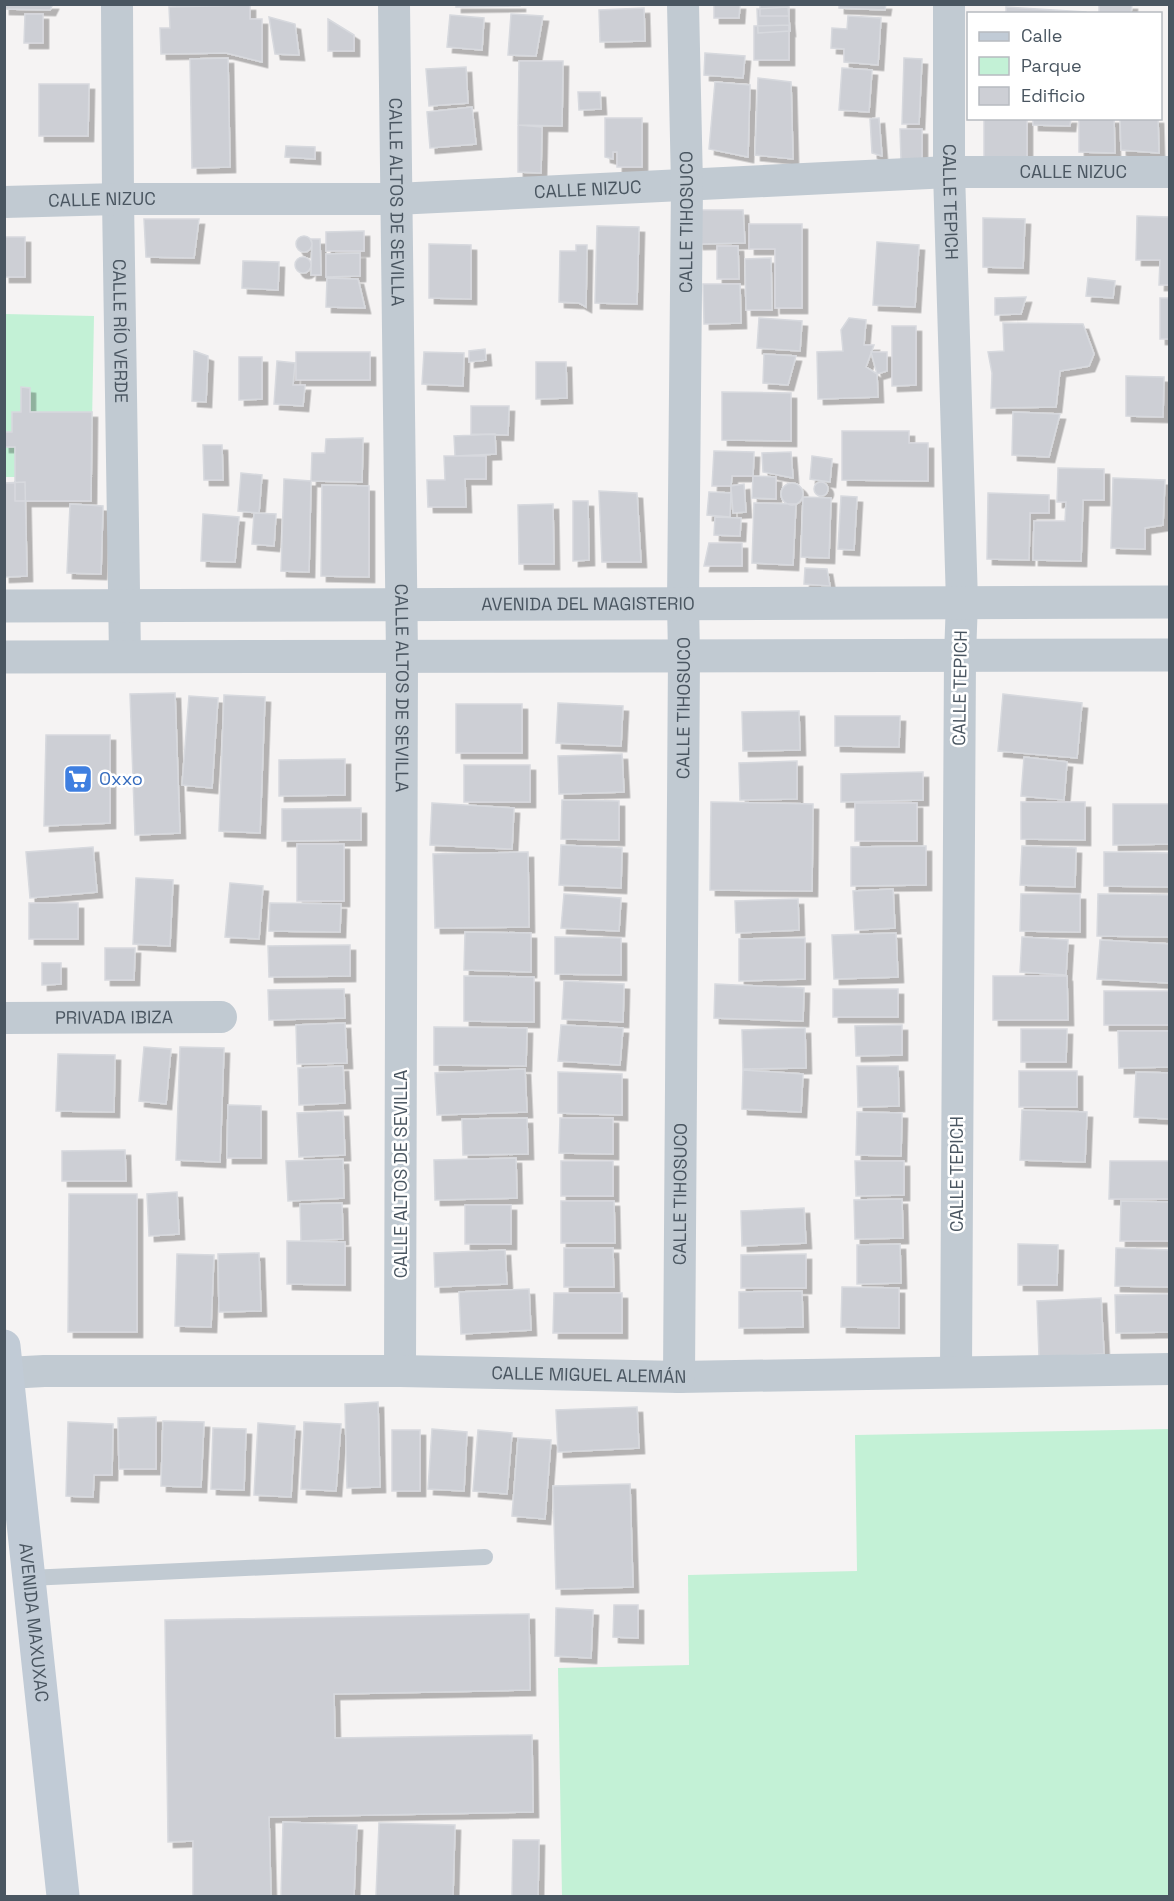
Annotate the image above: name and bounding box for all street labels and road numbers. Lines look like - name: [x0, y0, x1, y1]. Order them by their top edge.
- street label: CALLE ALTOS DE SEVILLA: [384, 97, 410, 306]
- street label: CALLE TEPICH: [938, 144, 964, 260]
- street label: CALLE TIHOSUCO: [674, 151, 698, 293]
- street label: CALLE NIZUC: [1020, 160, 1127, 183]
- street label: CALLE NIZUC: [533, 175, 642, 203]
- street label: CALLE NIZUC: [48, 187, 156, 212]
- street label: CALLE RÍO VERDE: [108, 259, 133, 403]
- street label: CALLE ALTOS DE SEVILLA: [390, 583, 414, 792]
- street label: AVENIDA DEL MAGISTERIO: [481, 592, 695, 615]
- street label: CALLE TEPICH: [947, 630, 972, 746]
- street label: CALLE TIHOSUCO: [671, 637, 695, 779]
- street label: PRIVADA IBIZA: [55, 1005, 173, 1029]
- street label: CALLE ALTOS DE SEVILLA: [389, 1070, 412, 1278]
- street label: CALLE TEPICH: [945, 1116, 968, 1232]
- street label: CALLE TIHOSUCO: [668, 1123, 692, 1265]
- street label: CALLE MIGUEL ALEMÁN: [491, 1361, 687, 1388]
- street label: AVENIDA MAXUXAC: [14, 1541, 54, 1703]

